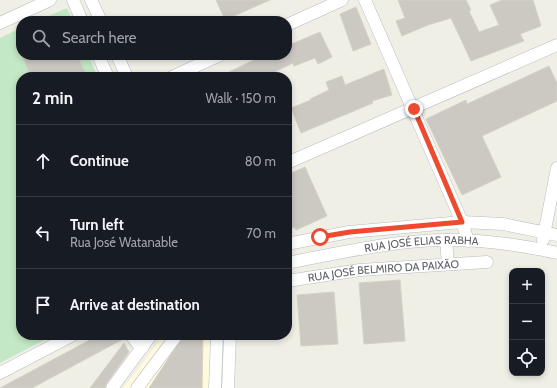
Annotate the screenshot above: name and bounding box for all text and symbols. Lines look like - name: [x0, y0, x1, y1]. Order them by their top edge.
- search box: [16, 16, 292, 60]
- icon: search: [30, 27, 52, 49]
- text: Search here: [62, 29, 137, 47]
- text: 2 min: [32, 88, 73, 108]
- text: Walk · 150 m: [205, 90, 276, 106]
- route end: [405, 100, 423, 118]
- icon: ahead: [32, 150, 54, 172]
- text: Continue: [70, 152, 129, 170]
- text: 80 m: [245, 153, 276, 169]
- text: Turn left: [70, 216, 124, 234]
- icon: left: [32, 222, 54, 244]
- text: 70 m: [246, 225, 276, 241]
- route start: [311, 228, 329, 246]
- street label: RUA JOSÉ ELIAS RABHA: [363, 233, 479, 255]
- text: Rua José Watanable: [70, 234, 178, 250]
- street label: RUA JOSÉ BELMIRO DA PAIXÃO: [307, 257, 460, 285]
- map controls: [509, 268, 545, 376]
- button: +: [509, 268, 545, 304]
- icon: arrive: [32, 294, 54, 316]
- text: Arrive at destination: [70, 296, 200, 314]
- button: −: [509, 304, 545, 340]
- button: locate: [509, 340, 545, 376]

